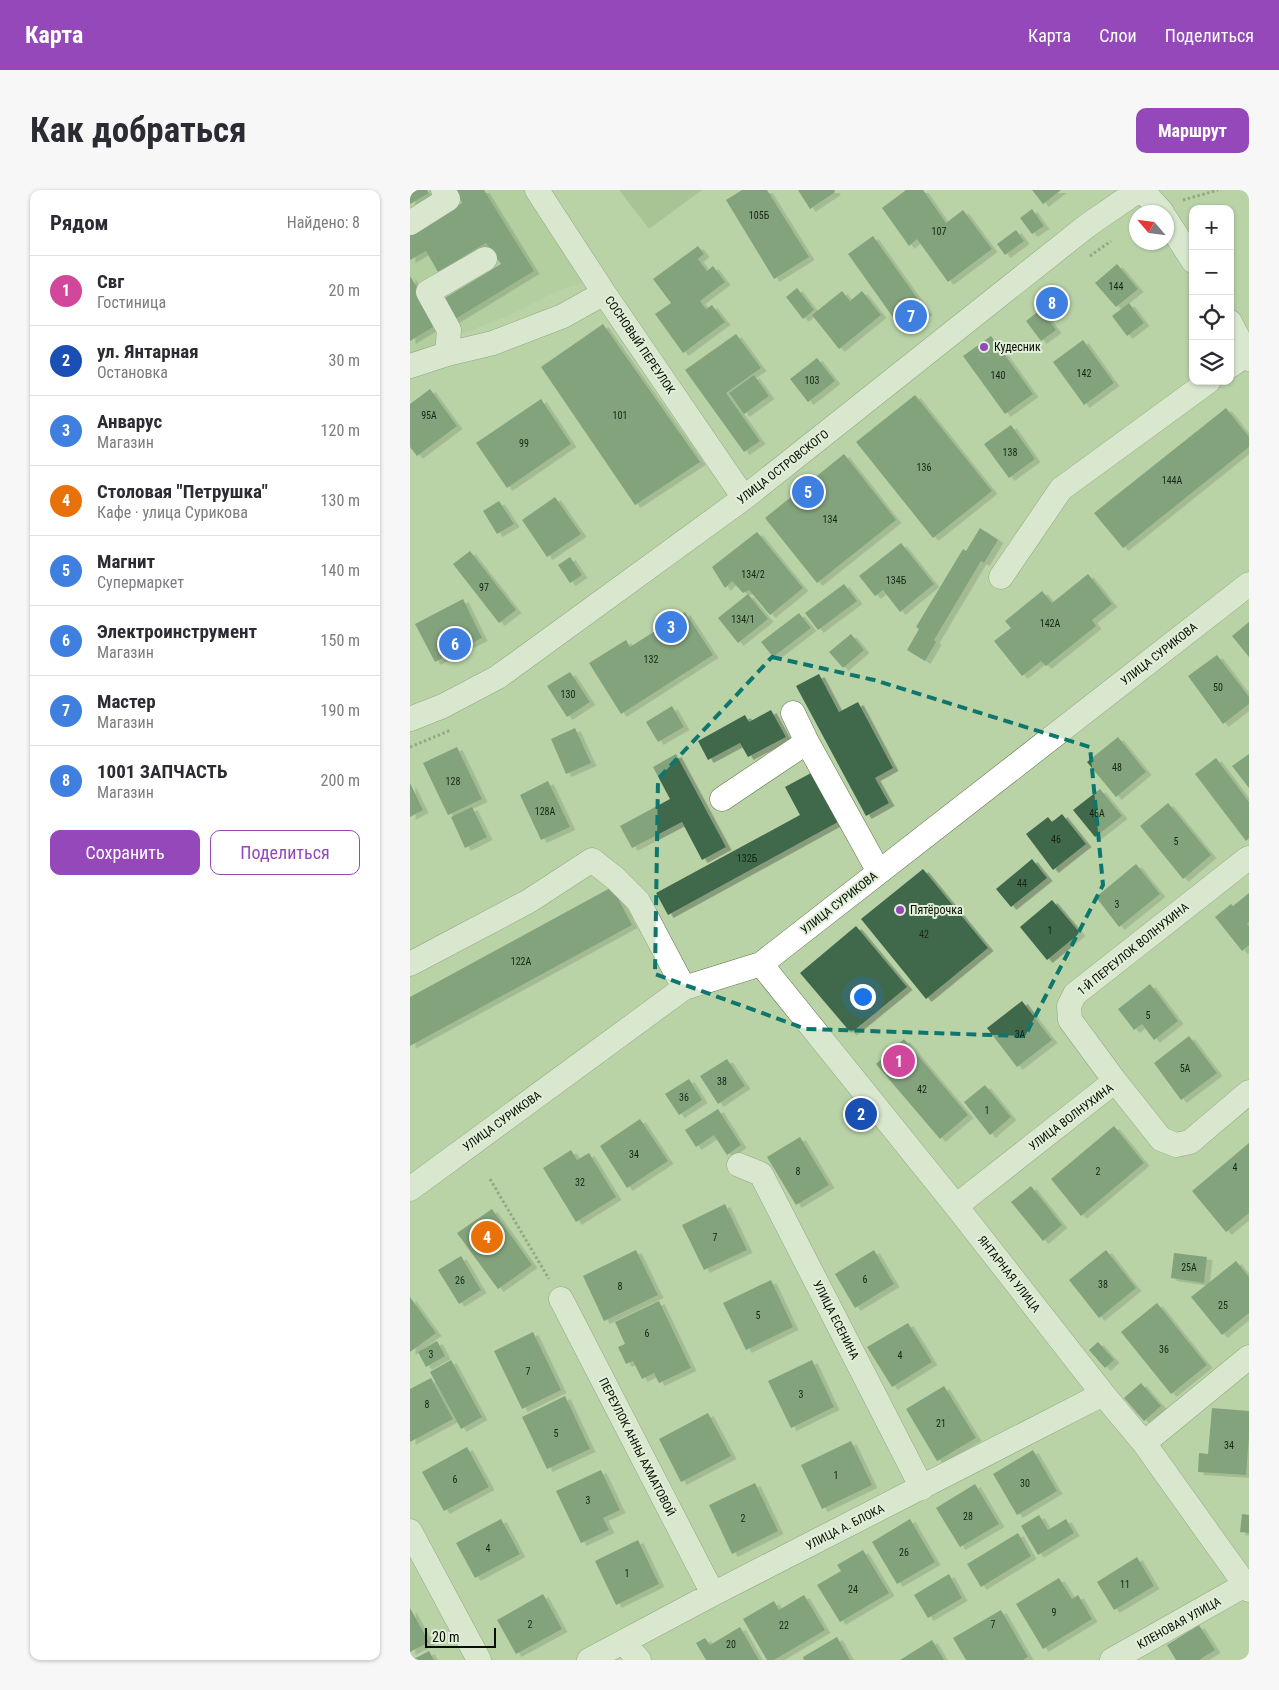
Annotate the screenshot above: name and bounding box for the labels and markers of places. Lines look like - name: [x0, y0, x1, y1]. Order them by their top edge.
- pin: 8: [1036, 284, 1068, 322]
- pin: 7: [895, 297, 927, 335]
- place label: Кудесник: [994, 340, 1041, 354]
- marker: Кудесник: [978, 341, 990, 353]
- pin: 5: [792, 473, 824, 511]
- pin: 3: [655, 608, 687, 646]
- pin: 6: [439, 625, 471, 663]
- place label: Пятёрочка: [910, 903, 963, 917]
- marker: Пятёрочка: [894, 904, 906, 916]
- pin: 1: [883, 1042, 915, 1080]
- pin: 2: [845, 1095, 877, 1133]
- pin: 4: [471, 1218, 503, 1256]

